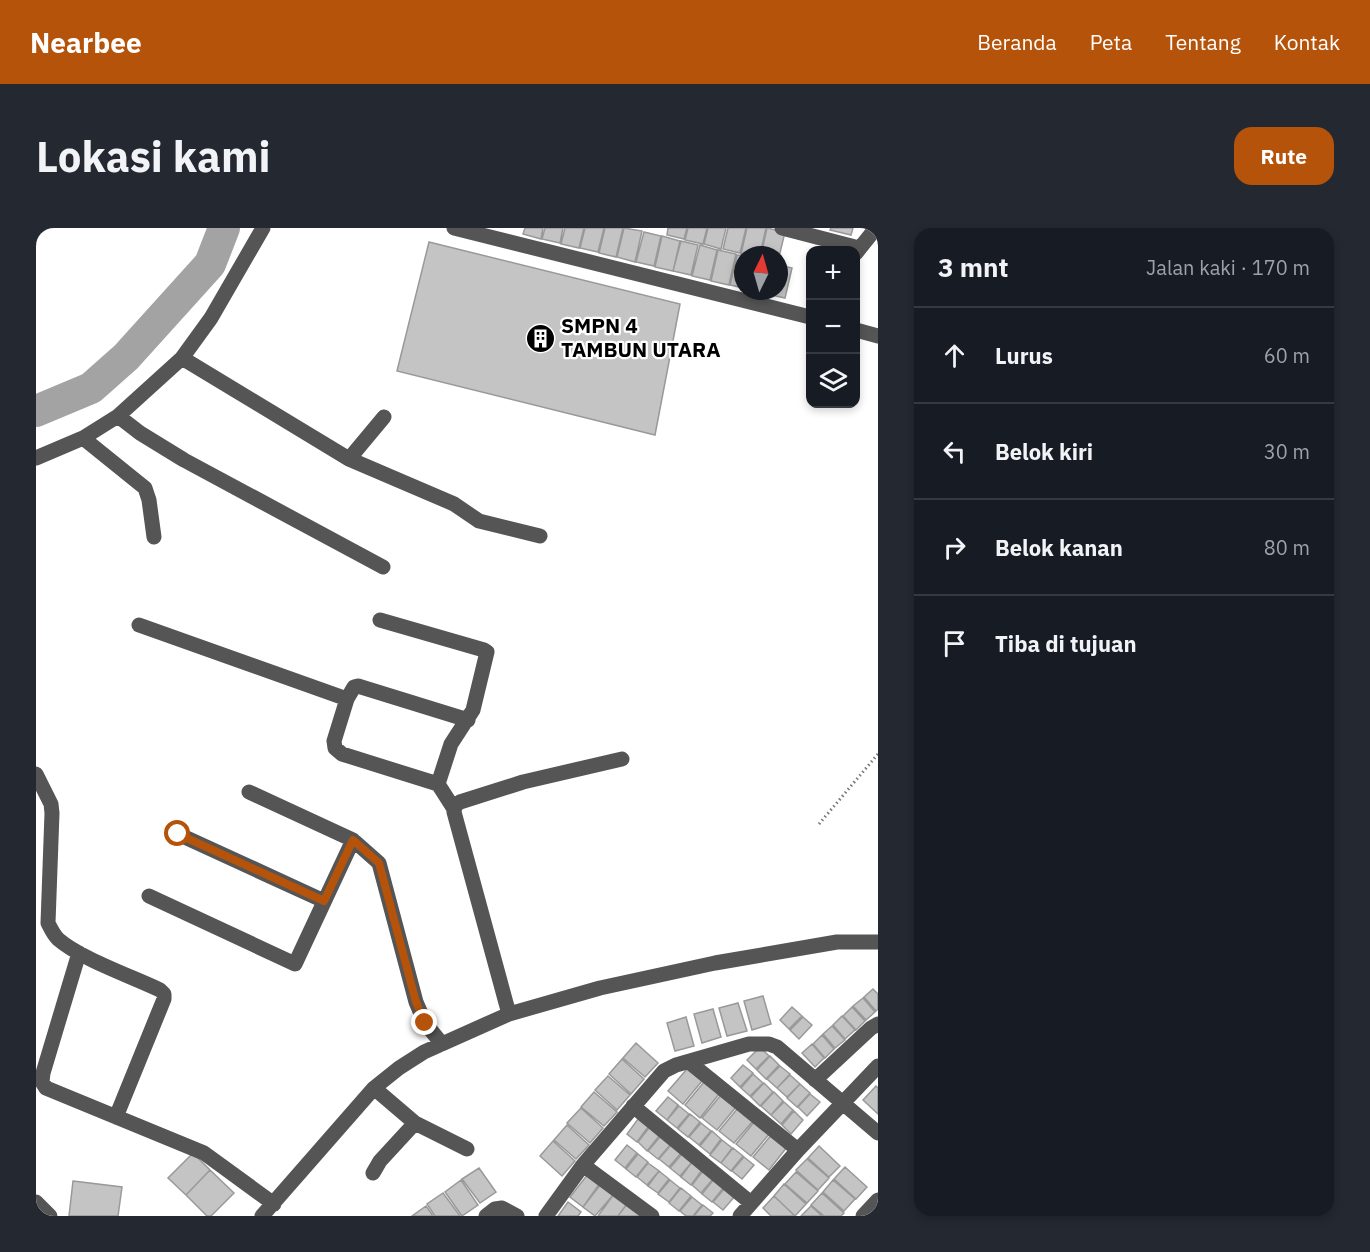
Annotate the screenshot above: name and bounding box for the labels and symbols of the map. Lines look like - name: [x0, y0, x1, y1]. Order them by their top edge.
- north arrow: [734, 246, 788, 300]
- place label: SMPN 4 TAMBUN UTARA: [561, 311, 721, 363]
- building icon: SMPN 4 TAMBUN UTARA: [524, 322, 556, 354]
- route start: [164, 820, 190, 846]
- route end: [411, 1009, 437, 1035]

